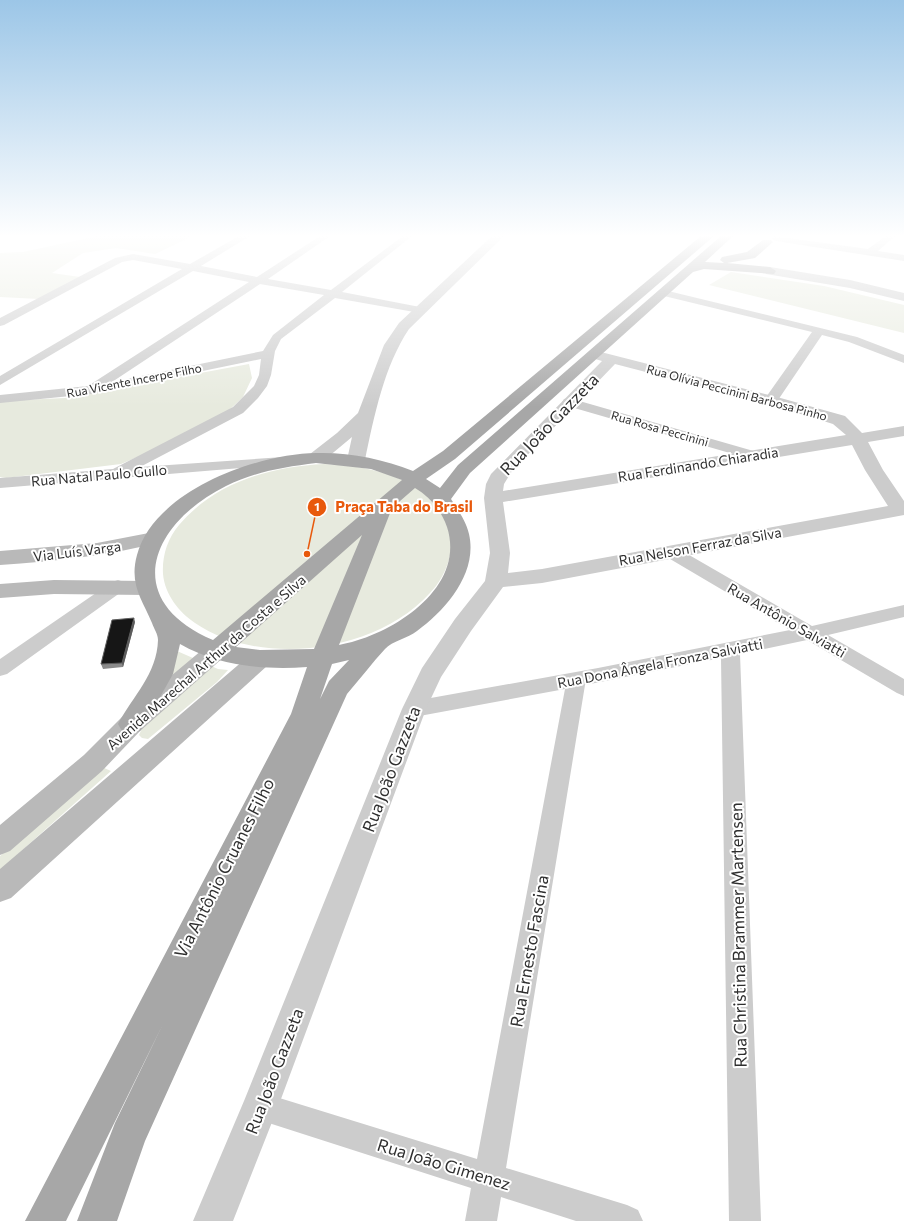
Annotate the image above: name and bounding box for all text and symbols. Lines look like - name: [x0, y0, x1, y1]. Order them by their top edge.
- street label: Rua Vicente Incerpe Filho: [65, 360, 203, 400]
- street label: Rua Olívia Peccinini Barbosa Pinho: [645, 361, 829, 423]
- street label: Rua João Gazzeta: [495, 369, 603, 479]
- street label: Rua Rosa Peccinini: [610, 407, 710, 449]
- street label: Rua Ferdinando Chiaradia: [617, 443, 779, 485]
- street label: Rua Natal Paulo Gullo: [30, 461, 168, 489]
- callout: Praça Taba do Brasil: [307, 493, 481, 520]
- text: Praça Taba do Brasil: [335, 497, 473, 515]
- text: 1: [314, 499, 320, 513]
- street label: Rua Nelson Ferraz da Silva: [617, 523, 783, 569]
- street label: Via Luís Varga: [32, 537, 122, 565]
- street label: Avenida Marechal Arthur da Costa e Silva: [103, 571, 309, 753]
- street label: Rua Antônio Salviatti: [725, 579, 849, 661]
- street label: Rua Dona Ângela Fronza Salviatti: [556, 635, 764, 691]
- street label: Rua João Gazzeta: [357, 703, 425, 835]
- street label: Via Antônio Cruanes Filho: [169, 775, 279, 961]
- street label: Rua Christina Brammer Martensen: [725, 802, 751, 1068]
- street label: Rua Ernesto Fascina: [505, 873, 553, 1029]
- street label: Rua João Gazzeta: [240, 1005, 308, 1137]
- street label: Rua João Gimenez: [375, 1134, 513, 1194]

